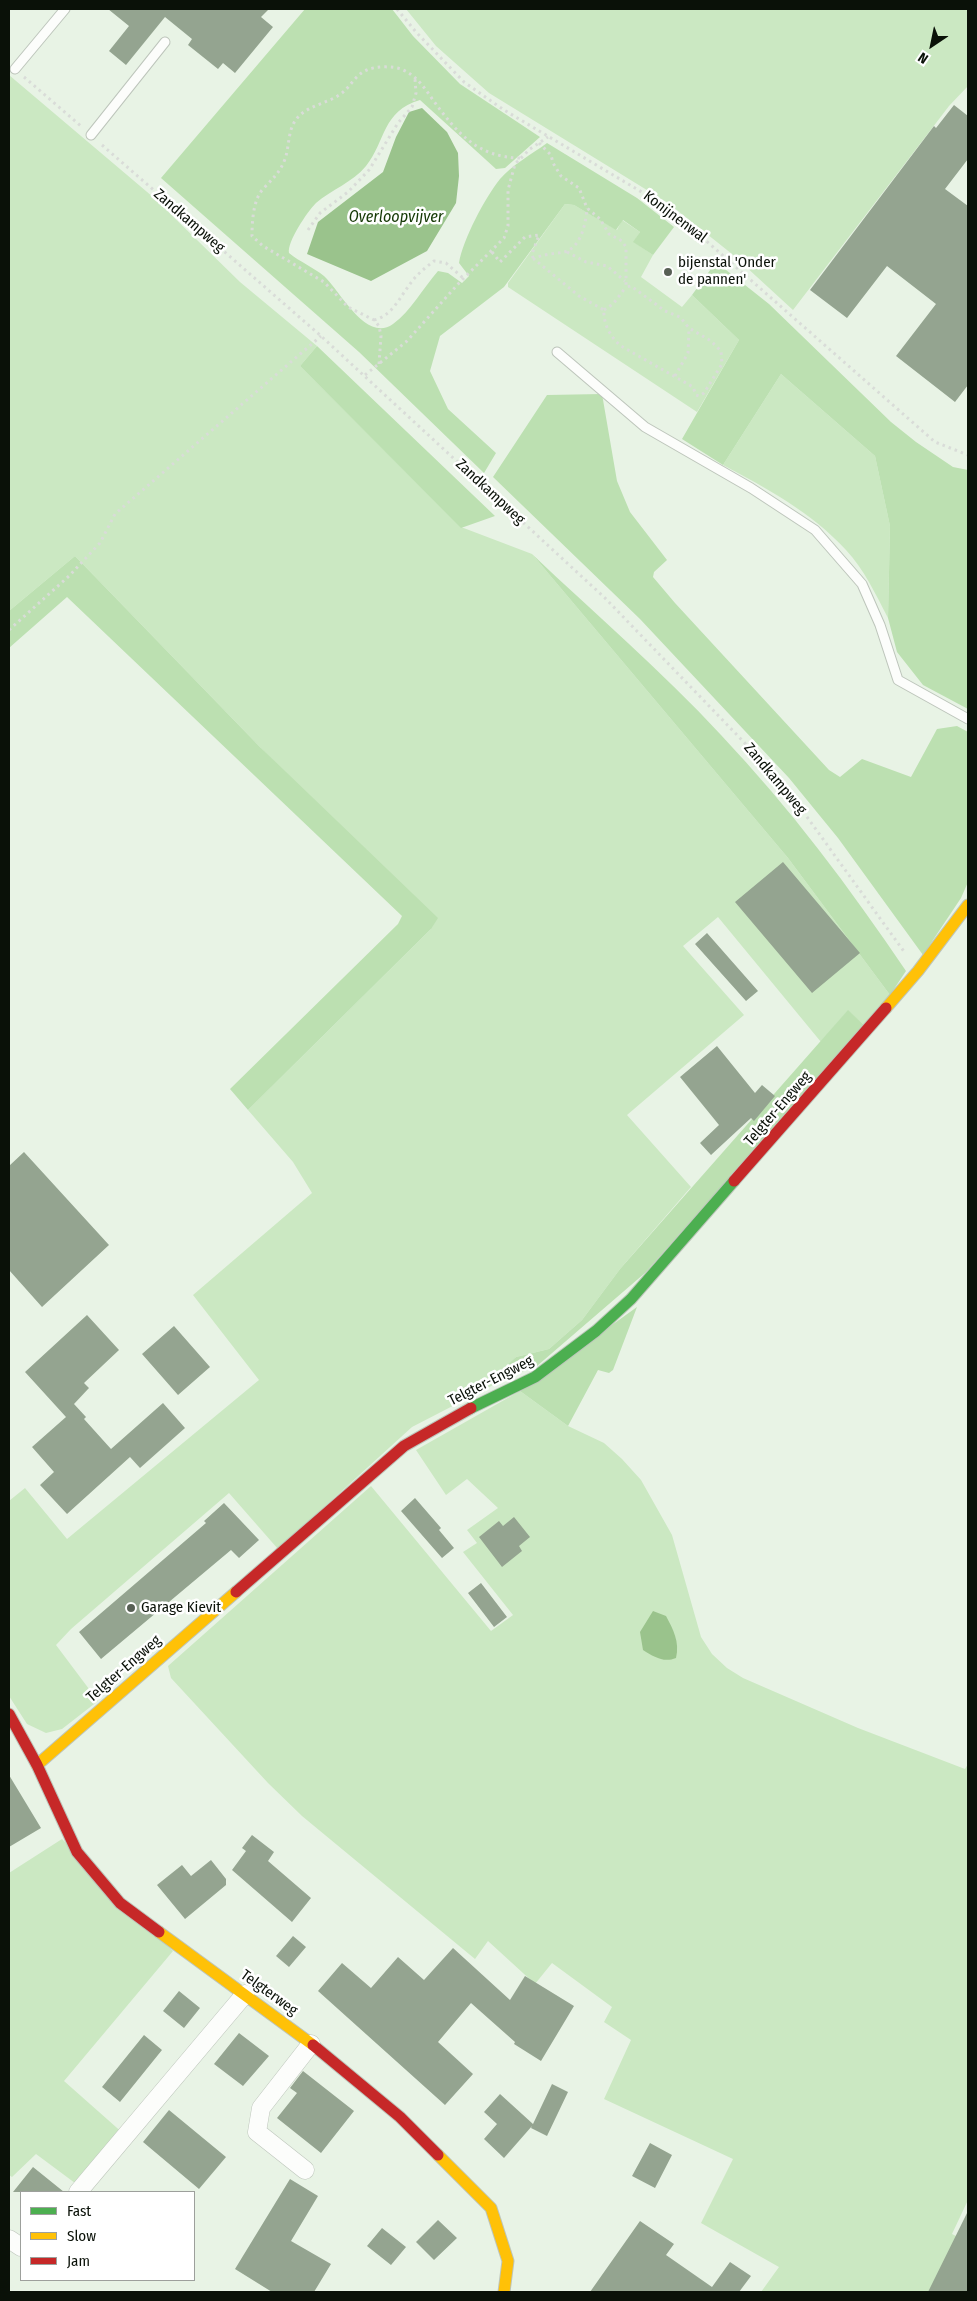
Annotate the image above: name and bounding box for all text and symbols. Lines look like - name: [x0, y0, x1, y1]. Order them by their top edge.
- north arrow: [907, 20, 957, 70]
- text: N: [915, 48, 932, 67]
- street label: Zandkampweg: [150, 185, 228, 257]
- street label: Konijnenwal: [640, 187, 710, 247]
- water label: Overloopvijver: [349, 208, 443, 228]
- place label: bijenstal 'Onder de pannen': [678, 254, 776, 289]
- marker: bijenstal 'Onder de pannen': [662, 266, 674, 278]
- street label: Zandkampweg: [452, 455, 528, 529]
- street label: Zandkampweg: [740, 739, 810, 819]
- street label: Telgter-Engweg: [741, 1068, 815, 1150]
- street label: Telgter-Engweg: [445, 1352, 537, 1410]
- place label: Garage Kievit: [141, 1599, 221, 1617]
- marker: Garage Kievit: [125, 1602, 137, 1614]
- street label: Telgter-Engweg: [83, 1632, 165, 1706]
- street label: Telgterweg: [237, 1966, 301, 2020]
- legend: [20, 2191, 195, 2281]
- text: Fast: [67, 2202, 91, 2220]
- text: Slow: [67, 2227, 96, 2245]
- text: Jam: [67, 2252, 90, 2270]

